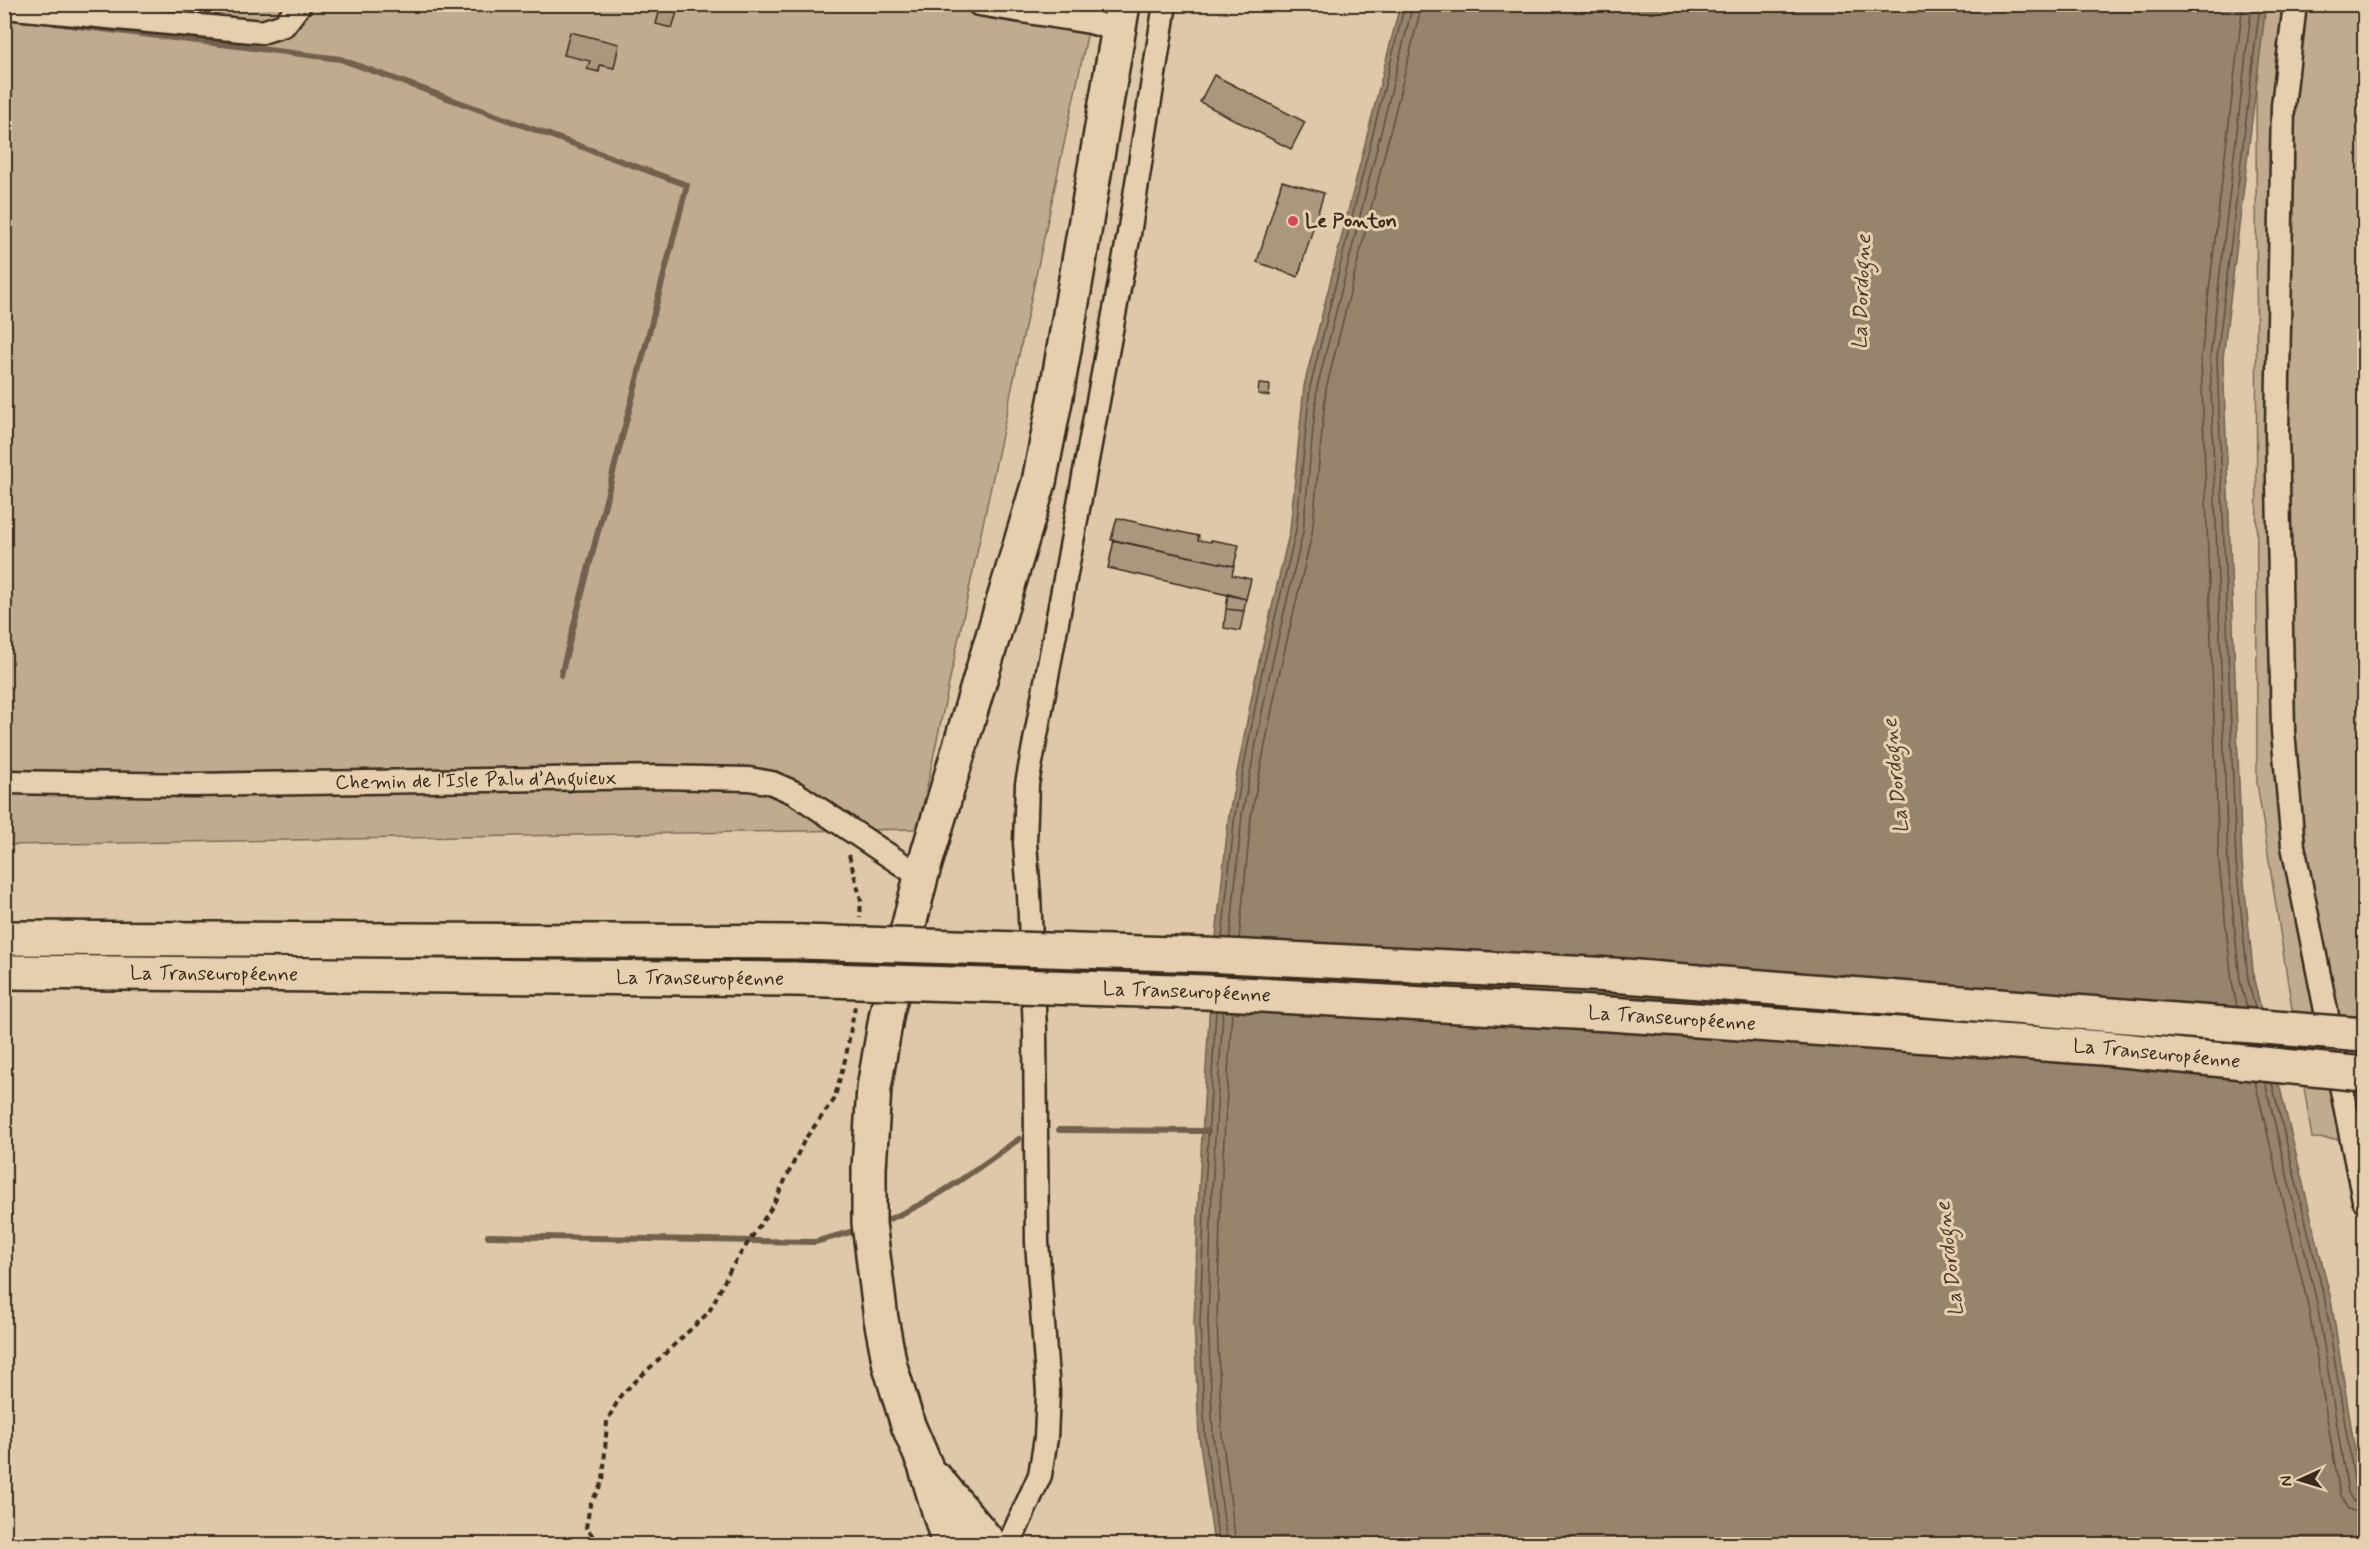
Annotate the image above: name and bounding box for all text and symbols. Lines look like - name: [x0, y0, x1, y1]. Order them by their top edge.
- place label: Le Ponton: [1305, 208, 1397, 235]
- marker: Le Ponton: [1286, 214, 1300, 228]
- water label: La Dordogne: [1846, 233, 1880, 350]
- water label: La Dordogne: [1876, 716, 1918, 835]
- street label: Chemin de l'Isle Palu d’Anguieux: [335, 764, 617, 796]
- street label: La Transeuropéenne: [130, 960, 298, 988]
- street label: La Transeuropéenne: [616, 964, 784, 992]
- street label: La Transeuropéenne: [1102, 975, 1271, 1009]
- street label: La Transeuropéenne: [1587, 999, 1757, 1038]
- street label: La Transeuropéenne: [2072, 1033, 2242, 1075]
- water label: La Dordogne: [1929, 1199, 1973, 1318]
- north arrow: [2270, 1450, 2330, 1510]
- text: N: [2276, 1475, 2297, 1487]

